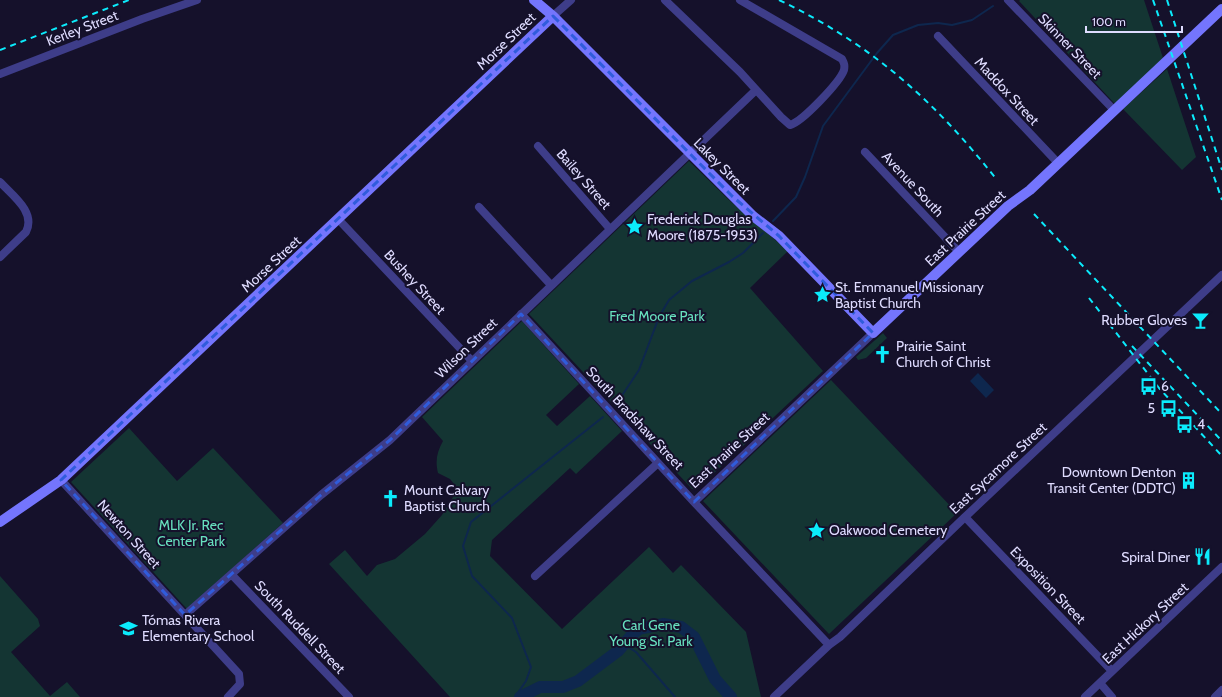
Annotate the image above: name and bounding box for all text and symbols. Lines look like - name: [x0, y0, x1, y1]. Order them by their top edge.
- street label: Kerley Street: [43, 6, 121, 50]
- street label: Morse Street: [473, 8, 540, 74]
- scale bar: [1086, 8, 1182, 34]
- street label: Skinner Street: [1034, 10, 1106, 83]
- text: 100 m: [1092, 14, 1126, 29]
- street label: Maddox Street: [971, 53, 1043, 129]
- street label: Lakey Street: [690, 134, 754, 198]
- street label: Bailey Street: [553, 145, 615, 213]
- street label: Avenue South: [878, 147, 948, 221]
- street label: East Prairie Street: [921, 186, 1009, 270]
- place label: Frederick Douglas Moore (1875-1953): [647, 210, 758, 244]
- place icon: Frederick Douglas Moore (1875-1953): [624, 217, 644, 237]
- street label: Morse Street: [237, 232, 305, 296]
- street label: Bushey Street: [380, 246, 450, 318]
- place label: St. Emmanuel Missionary Baptist Church: [835, 278, 984, 312]
- place icon: St. Emmanuel Missionary Baptist Church: [812, 285, 832, 305]
- park label: Fred Moore Park: [609, 307, 705, 325]
- bar icon: Rubber Gloves: [1190, 310, 1210, 330]
- place label: Rubber Gloves: [1101, 311, 1187, 329]
- street label: Wilson Street: [431, 314, 501, 382]
- place label: Prairie Saint Church of Christ: [896, 337, 991, 371]
- church icon: Prairie Saint Church of Christ: [873, 344, 893, 364]
- street label: South Bradshaw Street: [582, 363, 688, 474]
- bus stop icon: 6: [1138, 376, 1158, 396]
- place label: 6: [1161, 377, 1169, 395]
- bus stop icon: 5: [1158, 398, 1178, 418]
- place label: 5: [1147, 399, 1155, 417]
- street label: East Prairie Street: [685, 408, 773, 492]
- bus stop icon: 4: [1174, 414, 1194, 434]
- place label: 4: [1197, 415, 1205, 433]
- street label: East Sycamore Street: [946, 418, 1051, 518]
- place label: Downtown Denton Transit Center (DDTC): [1047, 463, 1176, 497]
- building icon: Downtown Denton Transit Center (DDTC): [1179, 470, 1199, 490]
- place label: Mount Calvary Baptist Church: [404, 481, 490, 515]
- church icon: Mount Calvary Baptist Church: [381, 488, 401, 508]
- street label: Newton Street: [93, 496, 165, 572]
- park label: MLK Jr. Rec Center Park: [157, 516, 226, 550]
- place icon: Oakwood Cemetery: [806, 520, 826, 540]
- place label: Oakwood Cemetery: [829, 521, 947, 539]
- street label: Exposition Street: [1006, 542, 1090, 628]
- restaurant icon: Spiral Diner: [1193, 547, 1213, 567]
- place label: Spiral Diner: [1121, 548, 1191, 566]
- street label: South Ruddell Street: [251, 577, 349, 678]
- street label: East Hickory Street: [1098, 578, 1192, 668]
- place label: Tómas Rivera Elementary School: [142, 611, 255, 645]
- park label: Carl Gene Young Sr. Park: [608, 616, 693, 650]
- school or university icon: Tómas Rivera Elementary School: [119, 618, 139, 638]

